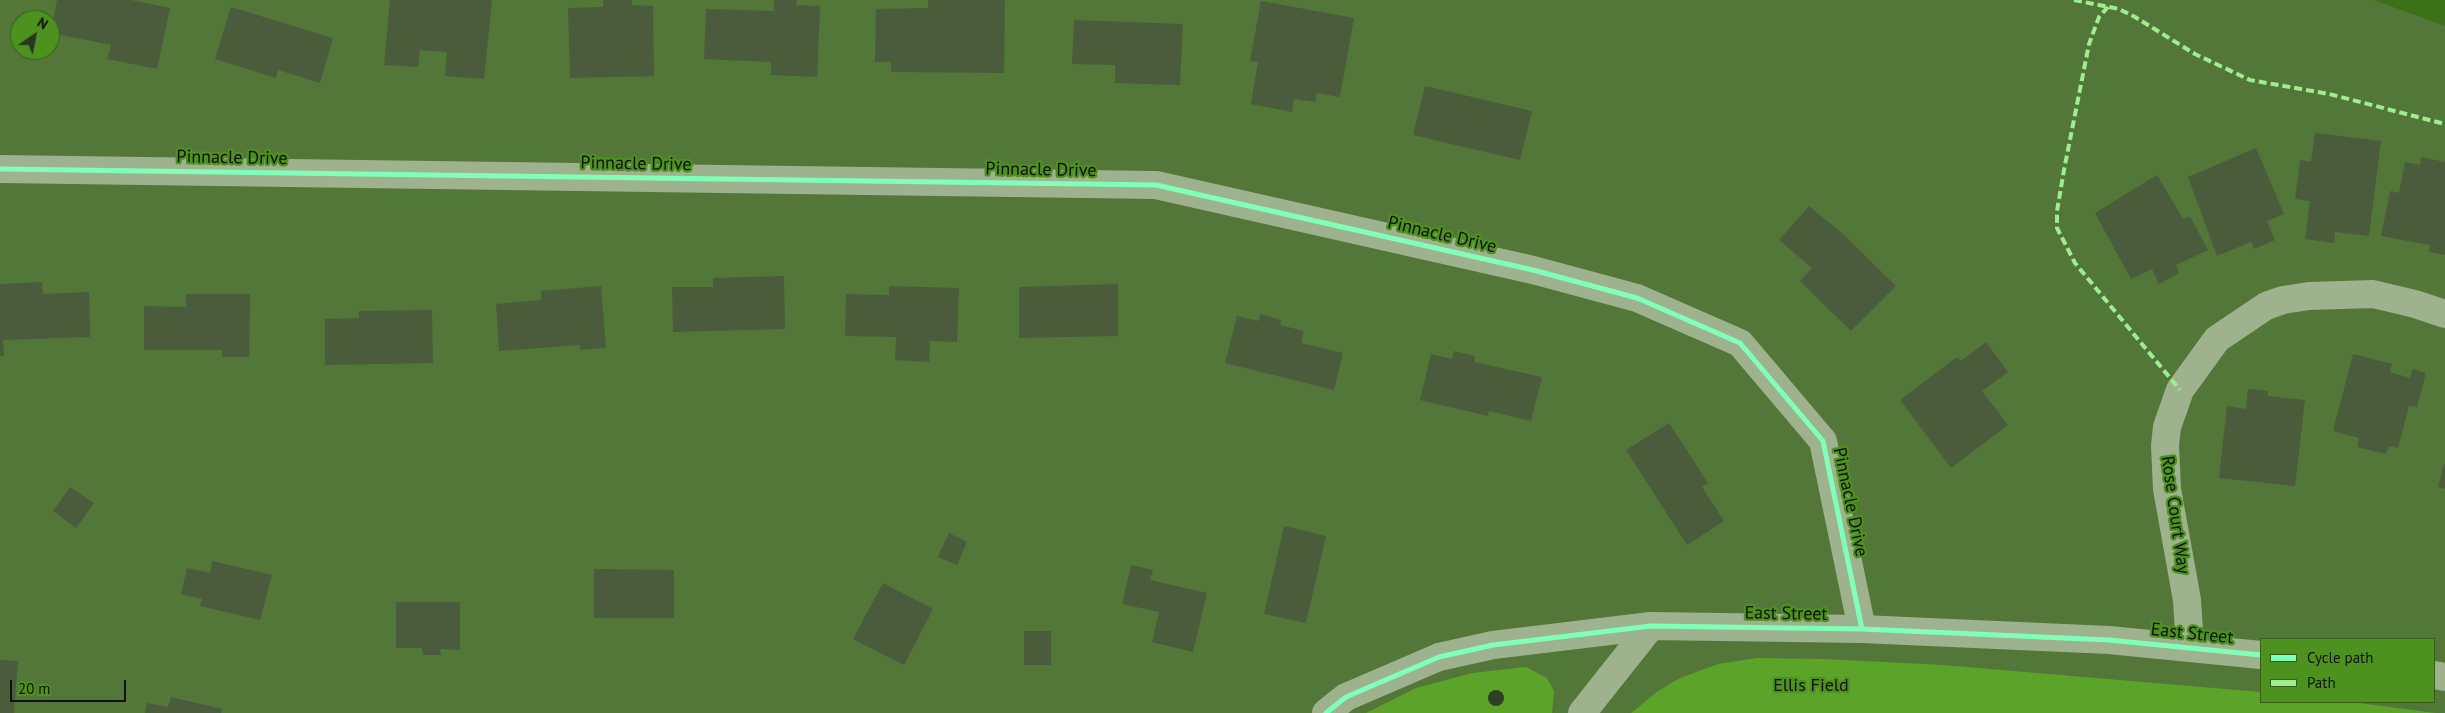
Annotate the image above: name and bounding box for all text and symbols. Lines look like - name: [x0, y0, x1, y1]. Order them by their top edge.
- north arrow: [10, 10, 60, 60]
- text: N: [34, 13, 51, 33]
- street label: Pinnacle Drive: [176, 146, 288, 170]
- street label: Pinnacle Drive: [580, 152, 692, 176]
- street label: Pinnacle Drive: [985, 158, 1097, 182]
- street label: Pinnacle Drive: [1385, 212, 1499, 258]
- street label: Pinnacle Drive: [1828, 445, 1872, 559]
- street label: Rose Court Way: [2156, 455, 2194, 575]
- street label: East Street: [1744, 602, 1828, 626]
- street label: East Street: [2150, 619, 2234, 649]
- legend: [2260, 638, 2435, 703]
- text: Cycle path: [2307, 648, 2373, 667]
- scale bar: [12, 670, 129, 702]
- text: Path: [2307, 673, 2336, 692]
- park label: Ellis Field: [1773, 675, 1849, 697]
- text: 20 m: [18, 679, 51, 698]

